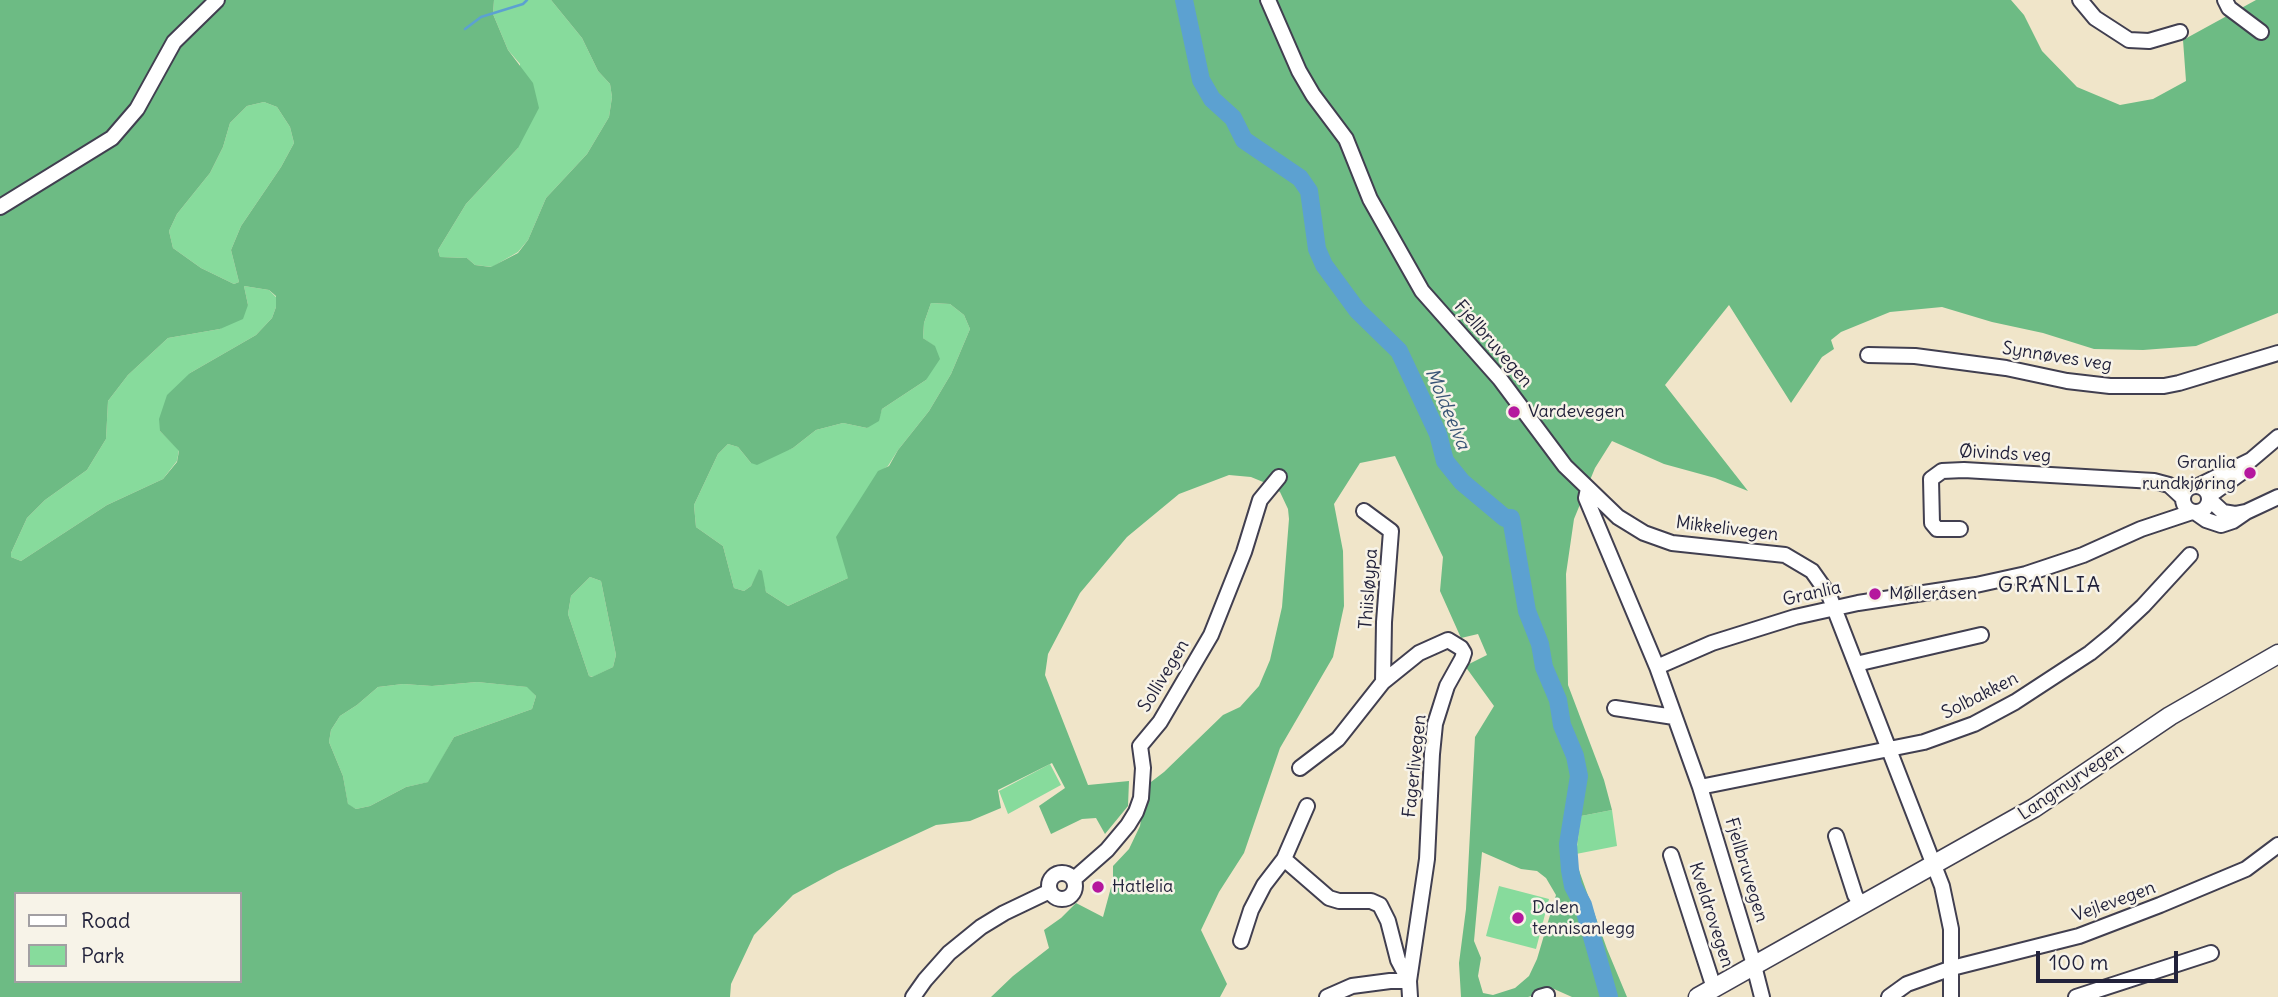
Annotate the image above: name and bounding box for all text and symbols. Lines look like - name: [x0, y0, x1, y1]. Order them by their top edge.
- street label: Fjellbruvegen: [1449, 296, 1537, 392]
- street label: Synnøves veg: [2001, 338, 2113, 376]
- water label: Moldeelva: [1420, 365, 1474, 453]
- place label: Vardevegen: [1528, 401, 1625, 423]
- marker: Vardevegen: [1506, 404, 1522, 420]
- street label: Øivinds veg: [1958, 441, 2052, 467]
- place label: Granlia rundkjøring: [2142, 452, 2236, 494]
- marker: Granlia rundkjøring: [2242, 465, 2258, 481]
- street label: Mikkelivegen: [1674, 512, 1780, 546]
- street label: Thiisløypa: [1355, 548, 1383, 630]
- district label: GRANLIA: [1999, 573, 2101, 599]
- street label: Granlia: [1781, 577, 1843, 611]
- place label: Mølleråsen: [1889, 583, 1977, 605]
- marker: Mølleråsen: [1867, 586, 1883, 602]
- street label: Sollivegen: [1134, 636, 1194, 716]
- street label: Solbakken: [1938, 668, 2022, 724]
- street label: Fagerlivegen: [1399, 714, 1431, 818]
- street label: Langmyrvegen: [2014, 739, 2128, 825]
- street label: Fjellbruvegen: [1720, 815, 1772, 925]
- street label: Kveldrovegen: [1684, 860, 1738, 970]
- place label: Hatlelia: [1112, 876, 1173, 898]
- street label: Vejlevegen: [2070, 877, 2158, 927]
- marker: Hatlelia: [1090, 879, 1106, 895]
- legend: [14, 892, 242, 983]
- place label: Dalen tennisanlegg: [1532, 897, 1635, 940]
- text: Road: [81, 907, 130, 934]
- marker: Dalen tennisanlegg: [1510, 910, 1526, 926]
- scale bar: [2040, 937, 2182, 981]
- text: Park: [81, 942, 124, 969]
- text: 100 m: [2049, 949, 2108, 976]

